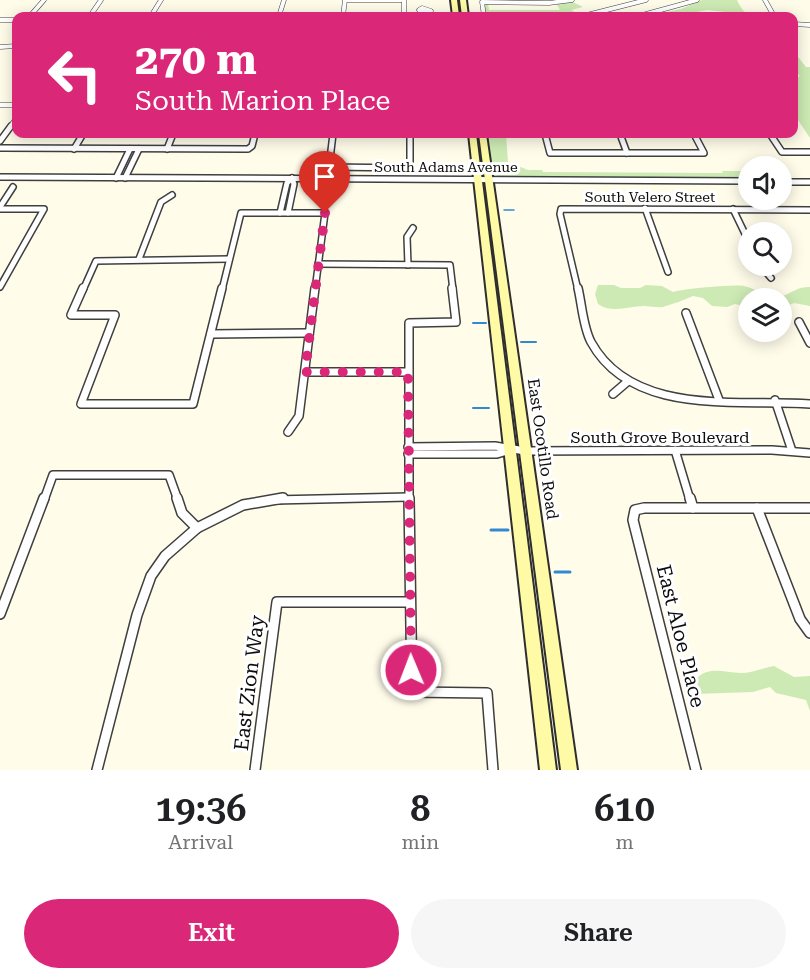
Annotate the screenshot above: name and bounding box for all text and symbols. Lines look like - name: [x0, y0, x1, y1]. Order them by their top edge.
- text: 270 m: [135, 35, 257, 84]
- icon: left: [36, 36, 114, 114]
- text: South Marion Place: [135, 85, 390, 117]
- pin: [299, 151, 350, 213]
- map controls: [738, 156, 792, 342]
- button: sound: [738, 156, 792, 210]
- street label: South Adams Avenue: [374, 159, 518, 175]
- icon: arrive: [308, 160, 341, 193]
- street label: South Velero Street: [585, 189, 715, 205]
- button: search: [738, 222, 792, 276]
- button: layers: [738, 288, 792, 342]
- street label: East Ocotillo Road: [524, 377, 562, 521]
- street label: South Grove Boulevard: [570, 428, 750, 447]
- street label: East Aloe Place: [652, 562, 710, 710]
- street label: East Zion Way: [229, 614, 269, 752]
- position arrow: [379, 638, 443, 702]
- text: 19:36: [155, 788, 246, 830]
- text: 8: [410, 788, 430, 830]
- text: 610: [594, 788, 655, 830]
- text: Arrival: [168, 830, 233, 854]
- text: min: [402, 830, 439, 854]
- text: m: [615, 830, 634, 854]
- button: Exit: [24, 899, 399, 968]
- button: Share: [411, 899, 786, 968]

